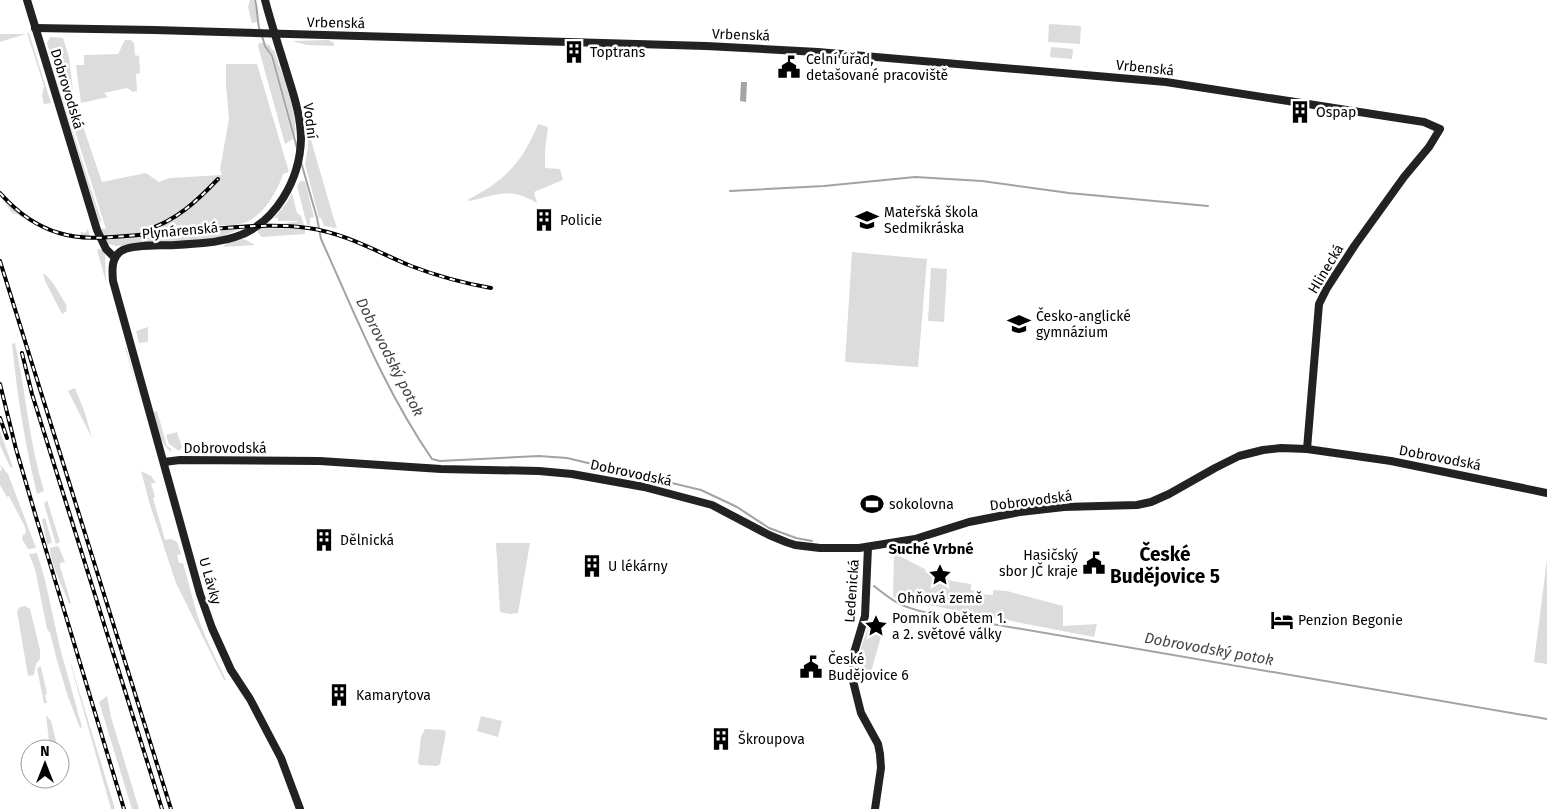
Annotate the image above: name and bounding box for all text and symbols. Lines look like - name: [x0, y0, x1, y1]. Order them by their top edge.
- street label: Vrbenská: [307, 14, 365, 32]
- street label: Vrbenská: [712, 25, 770, 45]
- building icon: Toptrans: [561, 39, 587, 65]
- place label: Toptrans: [590, 44, 646, 61]
- street label: Dobrovodská: [47, 47, 87, 131]
- place label: Celní úřad, detašované pracoviště: [806, 51, 948, 84]
- public building icon: Celní úřad, detašované pracoviště: [776, 54, 802, 80]
- street label: Vrbenská: [1115, 56, 1175, 80]
- building icon: Ospap: [1287, 99, 1313, 125]
- street label: Vodní: [299, 102, 321, 140]
- place label: Ospap: [1316, 104, 1356, 121]
- place label: Mateřská škola Sedmikráska: [884, 204, 978, 237]
- building icon: Policie: [531, 207, 557, 233]
- school or university icon: Mateřská škola Sedmikráska: [854, 207, 880, 233]
- place label: Policie: [560, 212, 602, 229]
- street label: Plynárenská: [141, 219, 219, 243]
- street label: Hlinecká: [1305, 241, 1347, 297]
- water label: Dobrovodský potok: [352, 295, 428, 419]
- place label: Česko-anglické gymnázium: [1036, 307, 1131, 341]
- school or university icon: Česko-anglické gymnázium: [1006, 311, 1032, 337]
- street label: Dobrovodská: [183, 440, 267, 457]
- street label: Dobrovodská: [1398, 442, 1482, 474]
- street label: Dobrovodská: [589, 456, 673, 490]
- street label: Dobrovodská: [989, 487, 1073, 515]
- sports icon: sokolovna: [859, 491, 885, 517]
- place label: sokolovna: [889, 496, 954, 513]
- building icon: Dělnická: [311, 527, 337, 553]
- place label: Dělnická: [340, 532, 394, 549]
- district label: Suché Vrbné: [888, 540, 974, 558]
- district label: České Budějovice 5: [1110, 541, 1220, 588]
- place label: Hasičský sbor JČ kraje: [999, 547, 1078, 580]
- public building icon: Hasičský sbor JČ kraje: [1081, 550, 1107, 576]
- building icon: U lékárny: [579, 553, 605, 579]
- street label: U Lávky: [195, 556, 225, 607]
- place label: U lékárny: [608, 558, 668, 575]
- street label: Ledenická: [841, 559, 863, 623]
- place icon: Ohňová země: [927, 562, 953, 588]
- place label: Ohňová země: [897, 590, 983, 607]
- hotel icon: Penzion Begonie: [1269, 607, 1295, 633]
- place label: Pomník Obětem 1. a 2. světové války: [892, 610, 1006, 643]
- place label: Penzion Begonie: [1298, 612, 1403, 629]
- place icon: Pomník Obětem 1. a 2. světové války: [863, 613, 889, 639]
- water label: Dobrovodský potok: [1143, 629, 1275, 669]
- place label: České Budějovice 6: [828, 650, 909, 684]
- public building icon: České Budějovice 6: [798, 654, 824, 680]
- building icon: Kamarytova: [326, 682, 352, 708]
- place label: Kamarytova: [356, 687, 431, 704]
- building icon: Škroupova: [708, 726, 734, 752]
- place label: Škroupova: [738, 730, 805, 748]
- north arrow: [20, 739, 70, 789]
- text: N: [40, 743, 50, 760]

